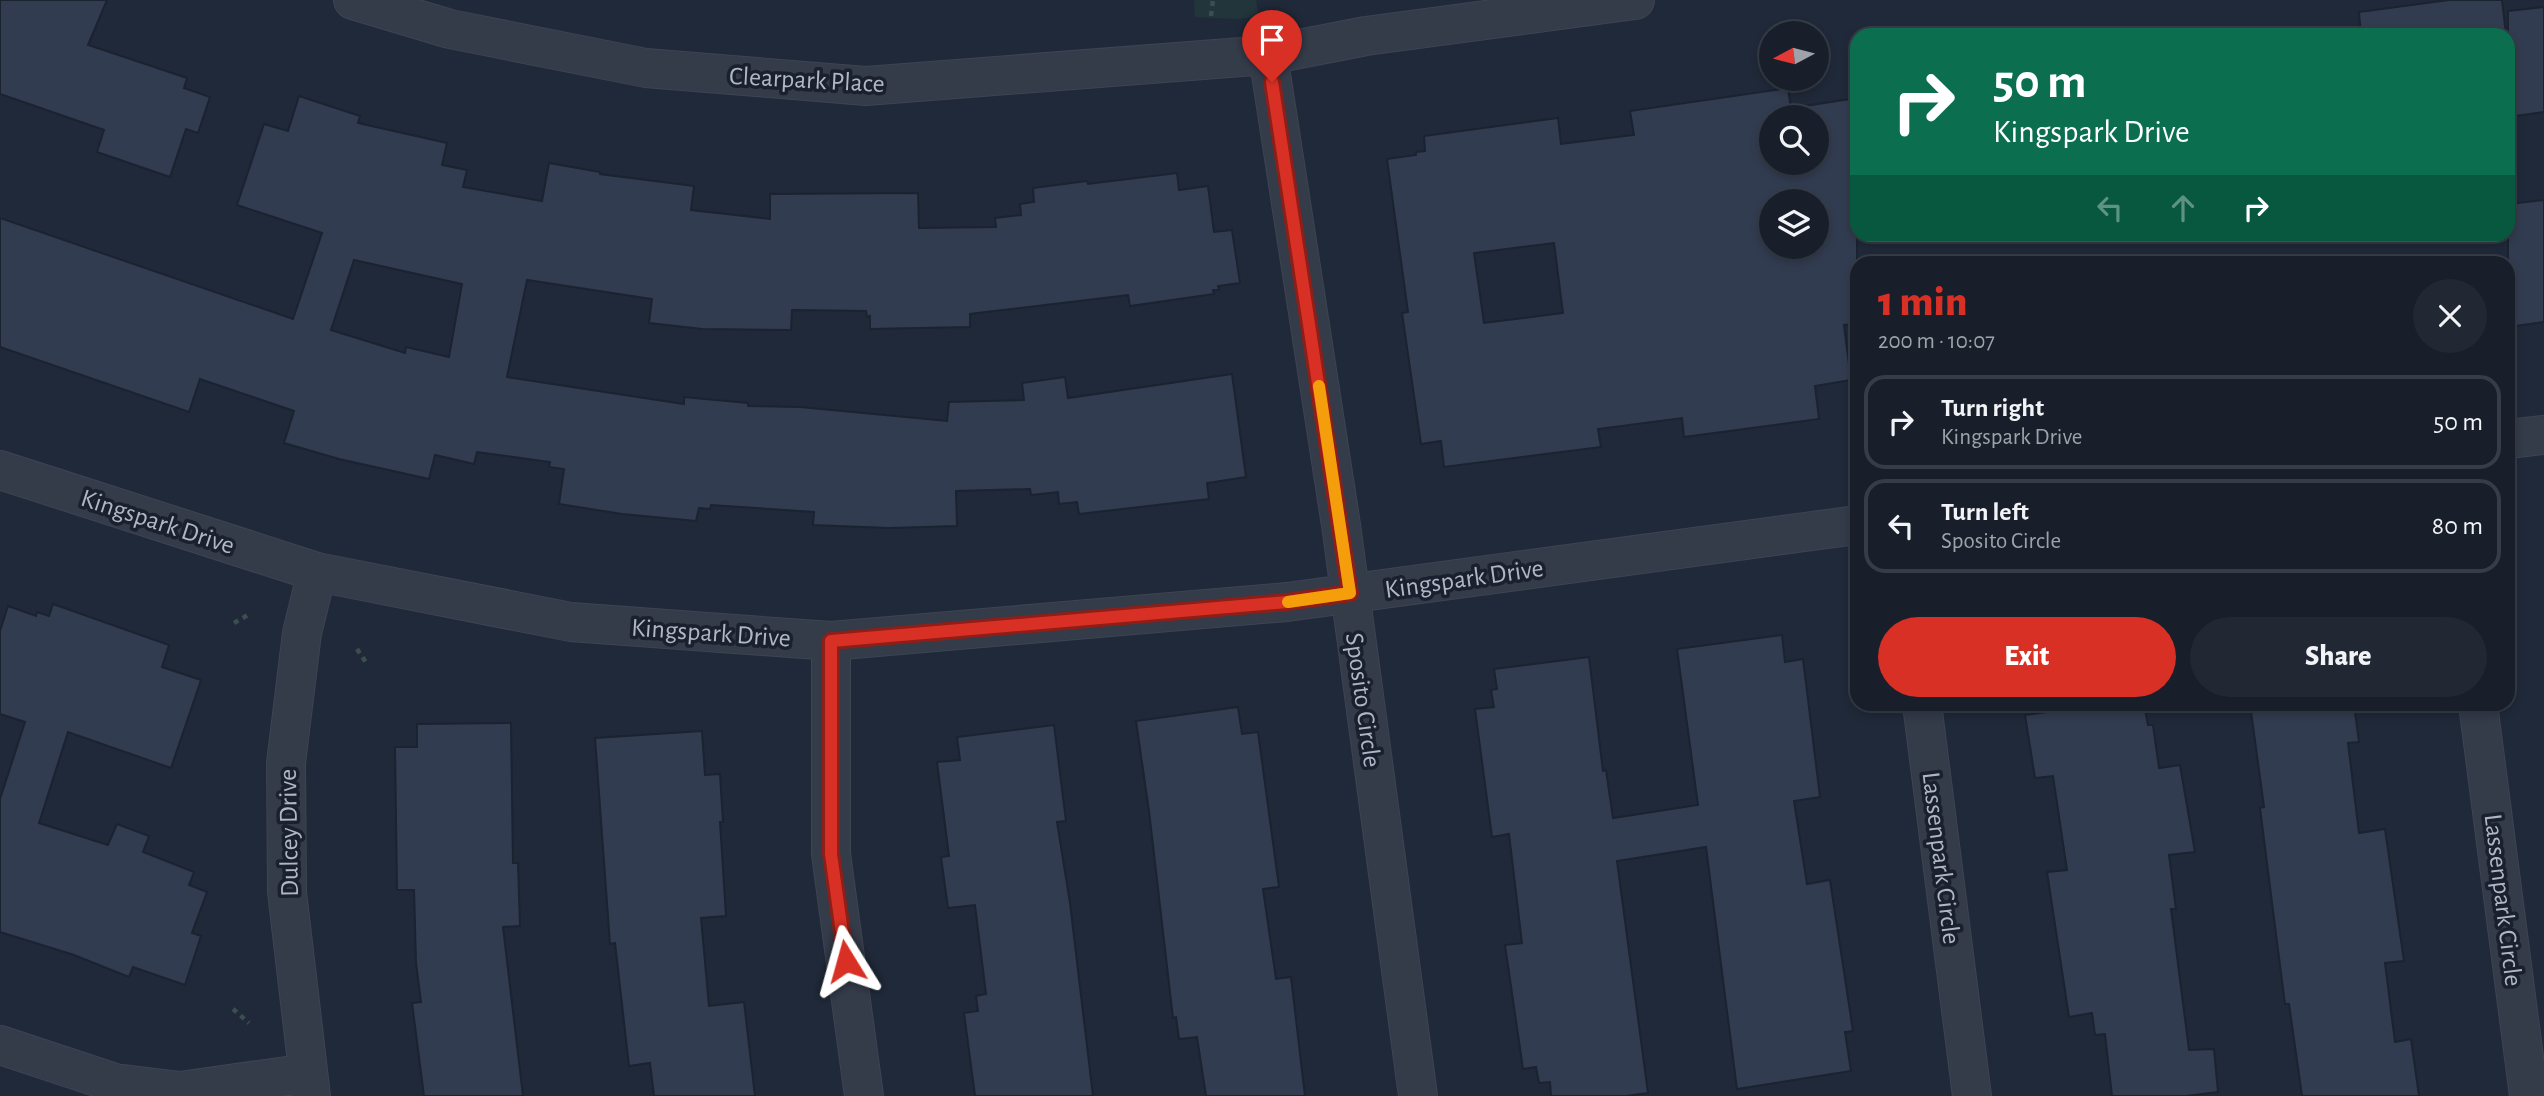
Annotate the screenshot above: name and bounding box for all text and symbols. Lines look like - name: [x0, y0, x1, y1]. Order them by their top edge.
- pin: [1242, 10, 1302, 82]
- icon: arrive: [1253, 21, 1291, 59]
- north arrow: [1759, 21, 1829, 91]
- map controls: [1759, 21, 1829, 259]
- icon: right: [1878, 56, 1969, 147]
- text: 50 m: [1993, 58, 2087, 107]
- street label: Clearpark Place: [729, 63, 885, 97]
- button: search: [1759, 105, 1829, 175]
- text: Kingspark Drive: [1993, 116, 2190, 148]
- button: layers: [1759, 189, 1829, 259]
- icon: left: [2091, 189, 2129, 227]
- icon: ahead: [2164, 189, 2202, 227]
- icon: right: [2237, 189, 2275, 227]
- button: close: [2413, 279, 2487, 353]
- text: 1 min: [1878, 281, 1967, 323]
- text: 200 m · 10:07: [1878, 330, 1995, 353]
- text: Turn right: [1941, 395, 2044, 421]
- icon: right: [1882, 403, 1920, 441]
- text: 50 m: [2433, 409, 2483, 435]
- text: Kingspark Drive: [1941, 426, 2082, 449]
- street label: Kingspark Drive: [78, 485, 238, 559]
- text: Turn left: [1941, 499, 2029, 525]
- icon: left: [1882, 507, 1920, 545]
- text: 80 m: [2432, 513, 2483, 539]
- text: Sposito Circle: [1941, 530, 2061, 553]
- street label: Kingspark Drive: [1383, 555, 1545, 603]
- street label: Kingspark Drive: [630, 614, 792, 652]
- button: Exit: [1878, 617, 2176, 697]
- button: Share: [2190, 617, 2487, 697]
- street label: Sposito Circle: [1341, 631, 1385, 769]
- street label: Dulcey Drive: [275, 769, 303, 897]
- street label: Lassenpark Circle: [1918, 770, 1964, 946]
- street label: Lassenpark Circle: [2480, 812, 2526, 988]
- position arrow: [809, 924, 883, 998]

